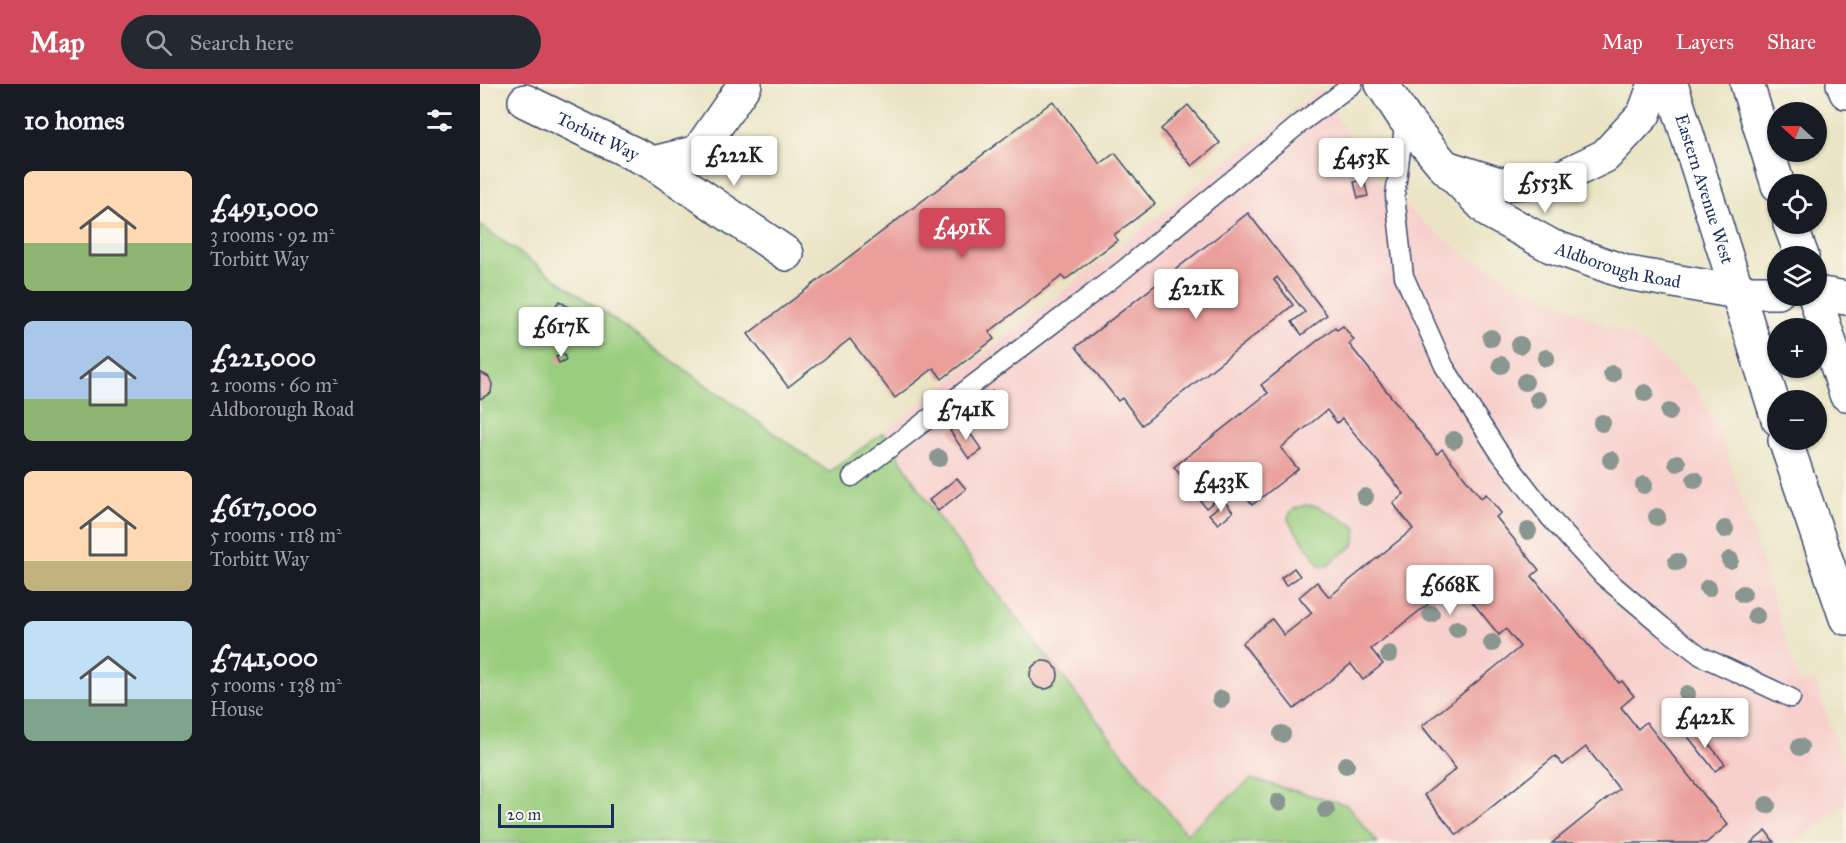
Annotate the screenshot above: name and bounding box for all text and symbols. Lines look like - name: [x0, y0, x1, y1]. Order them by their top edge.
- search box: [121, 15, 541, 69]
- text: Map: [30, 25, 85, 60]
- icon: search: [142, 26, 175, 59]
- text: Search here: [190, 29, 294, 56]
- text: Map: [1602, 29, 1643, 55]
- text: Layers: [1676, 29, 1734, 55]
- text: Share: [1767, 29, 1816, 55]
- north arrow: [1767, 102, 1827, 162]
- map controls: [1767, 102, 1827, 450]
- text: 10 homes: [24, 104, 125, 136]
- icon: filters: [423, 104, 456, 137]
- street label: Torbitt Way: [553, 107, 643, 166]
- street label: Eastern Avenue West: [1670, 111, 1739, 267]
- pin: £222K: [692, 136, 776, 187]
- pin: £453K: [1319, 138, 1403, 189]
- text: £222K: [705, 143, 763, 167]
- text: £453K: [1333, 145, 1389, 169]
- pin: £553K: [1503, 163, 1587, 214]
- text: £553K: [1518, 170, 1572, 194]
- button: locate: [1767, 174, 1827, 234]
- text: £491,000: [210, 191, 319, 223]
- icon: home: [72, 195, 144, 267]
- pin: £491K: [920, 208, 1004, 259]
- text: £491K: [933, 215, 991, 239]
- text: 3 rooms · 92 m²: [210, 223, 335, 247]
- street label: Aldborough Road: [1551, 237, 1683, 293]
- button: layers: [1767, 246, 1827, 306]
- text: Torbitt Way: [210, 247, 309, 271]
- pin: £221K: [1154, 269, 1238, 320]
- text: £221K: [1168, 276, 1224, 300]
- pin: £617K: [519, 307, 603, 358]
- text: £617K: [533, 314, 589, 338]
- button: +: [1767, 318, 1827, 378]
- text: £221,000: [210, 341, 316, 373]
- icon: home: [72, 345, 144, 417]
- text: 2 rooms · 60 m²: [210, 373, 338, 397]
- pin: £741K: [924, 390, 1008, 441]
- button: −: [1767, 390, 1827, 450]
- text: Aldborough Road: [210, 397, 354, 421]
- text: £741K: [937, 397, 995, 421]
- pin: £433K: [1179, 462, 1263, 513]
- text: £433K: [1193, 469, 1249, 493]
- text: £617,000: [210, 491, 317, 523]
- icon: home: [72, 495, 144, 567]
- text: 5 rooms · 118 m²: [210, 523, 342, 547]
- text: Torbitt Way: [210, 547, 309, 571]
- pin: £668K: [1408, 565, 1492, 616]
- text: £668K: [1420, 572, 1480, 596]
- text: £741,000: [210, 641, 318, 673]
- icon: home: [72, 645, 144, 717]
- text: 5 rooms · 138 m²: [210, 673, 342, 697]
- text: House: [210, 697, 264, 721]
- pin: £422K: [1663, 698, 1747, 749]
- text: £422K: [1676, 705, 1734, 729]
- scale bar: [498, 801, 614, 828]
- text: 20 m: [507, 805, 541, 824]

